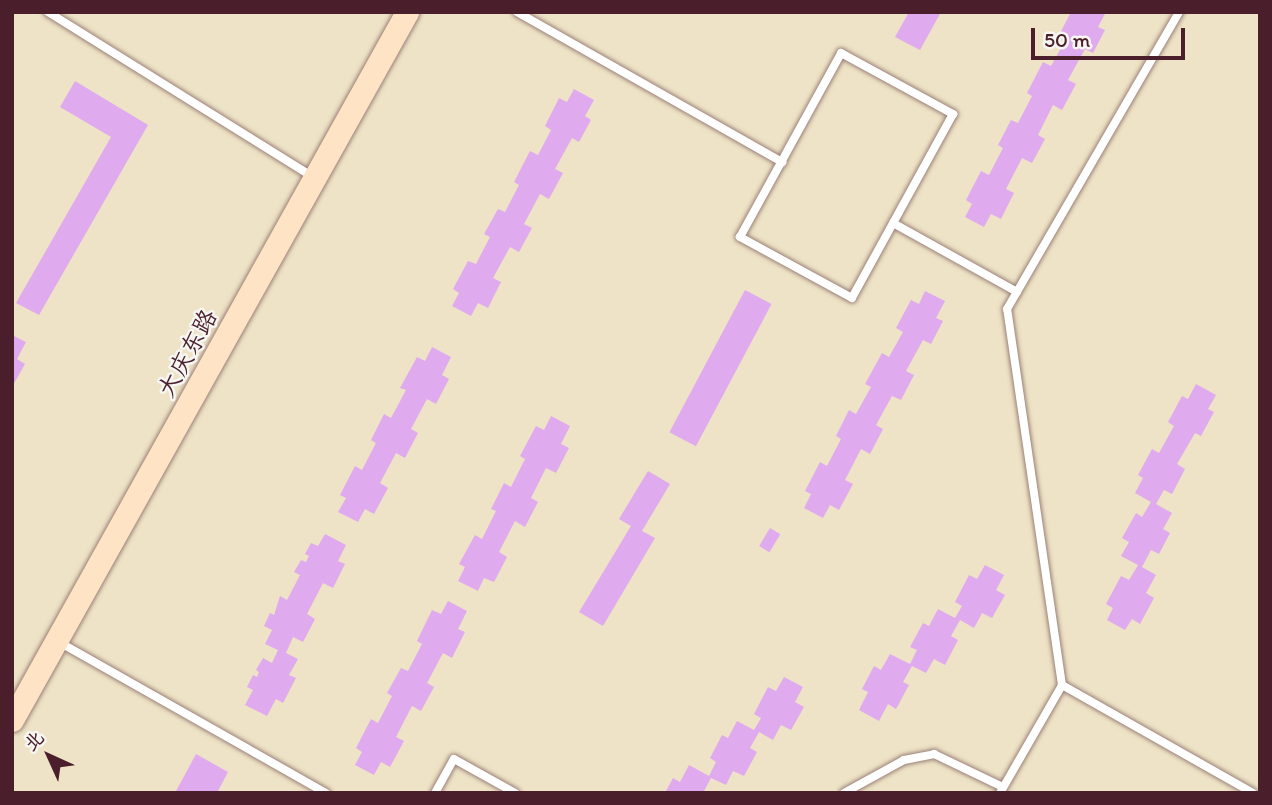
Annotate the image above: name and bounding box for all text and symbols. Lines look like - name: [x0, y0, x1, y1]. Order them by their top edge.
- scale bar: [1034, 14, 1188, 58]
- text: 50 m: [1044, 27, 1090, 52]
- street label: 大庆东路: [151, 304, 223, 402]
- north arrow: [14, 721, 84, 791]
- text: 北: [19, 726, 49, 756]

